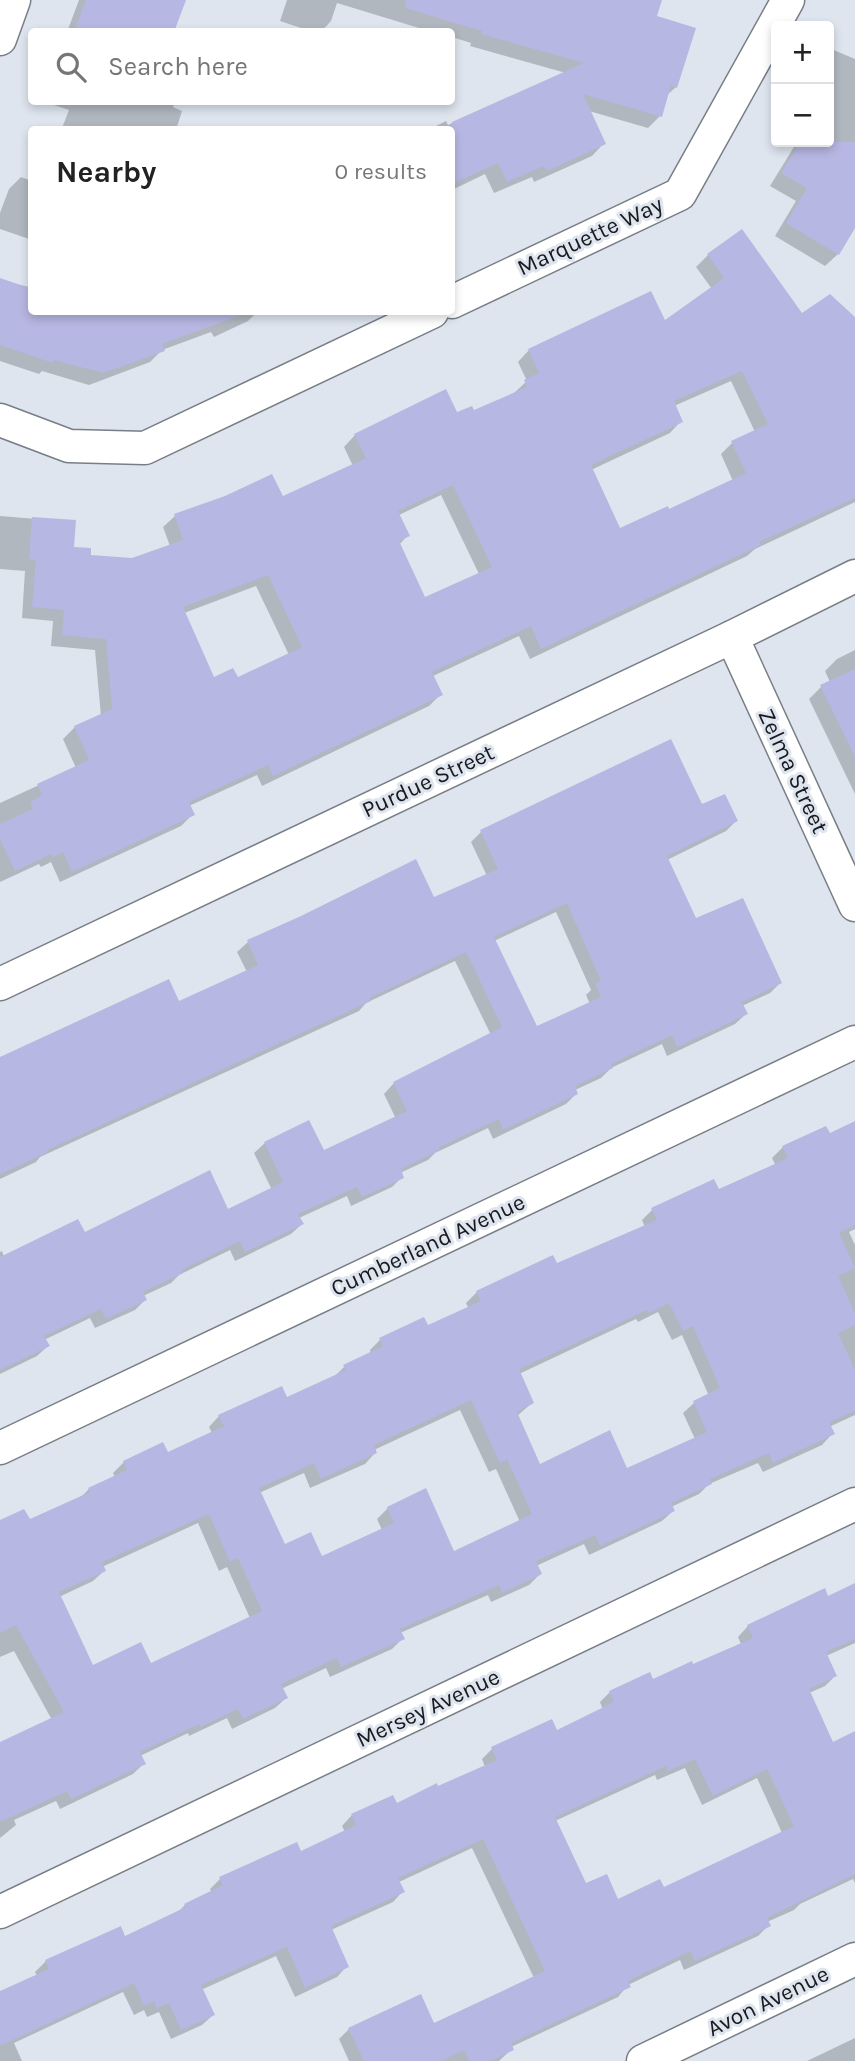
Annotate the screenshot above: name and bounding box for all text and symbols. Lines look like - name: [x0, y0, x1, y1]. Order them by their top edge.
- map controls: [771, 21, 834, 147]
- button: +: [771, 21, 834, 84]
- search box: [28, 28, 455, 105]
- icon: search: [52, 48, 90, 86]
- text: Search here: [108, 51, 248, 82]
- button: −: [771, 84, 834, 147]
- text: Nearby: [56, 154, 156, 190]
- text: 0 results: [335, 158, 427, 185]
- street label: Marquette Way: [513, 190, 667, 281]
- street label: Zelma Street: [752, 704, 834, 838]
- street label: Purdue Street: [358, 738, 499, 823]
- street label: Cumberland Avenue: [327, 1188, 529, 1302]
- street label: Mersey Avenue: [352, 1663, 504, 1753]
- street label: Avon Avenue: [703, 1960, 833, 2042]

